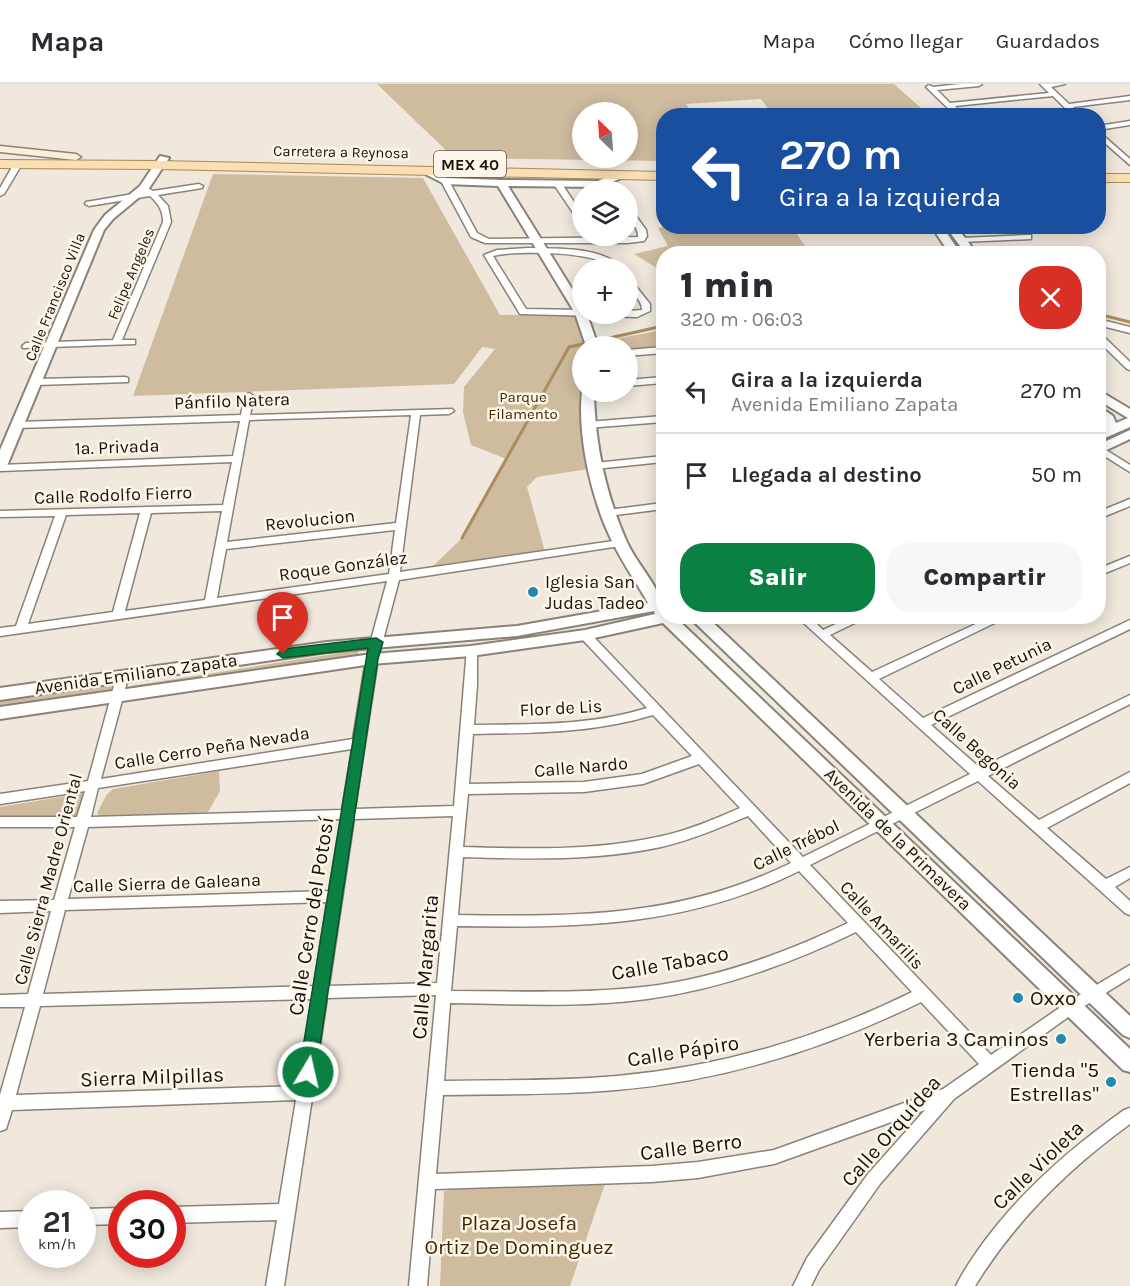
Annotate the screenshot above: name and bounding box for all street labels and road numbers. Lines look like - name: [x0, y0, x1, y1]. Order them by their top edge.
- street label: Carretera a Reynosa: [273, 142, 409, 162]
- road number: MEX 40: [434, 151, 506, 177]
- street label: Felipe Angeles: [104, 226, 158, 322]
- street label: Calle Francisco Villa: [21, 230, 89, 364]
- street label: Pánfilo Natera: [174, 388, 290, 414]
- street label: 1a. Privada: [74, 435, 160, 459]
- street label: Calle Rodolfo Fierro: [34, 481, 192, 509]
- street label: Revolucion: [264, 504, 356, 536]
- street label: Roque González: [277, 546, 409, 586]
- street label: Calle Petunia: [949, 633, 1055, 699]
- street label: Avenida Emiliano Zapata: [33, 649, 239, 699]
- street label: Flor de Lis: [519, 695, 603, 721]
- street label: Calle Begonia: [928, 704, 1026, 794]
- street label: Calle Cerro Peña Nevada: [113, 722, 311, 774]
- street label: Calle Nardo: [533, 752, 629, 782]
- street label: Avenida de la Primavera: [820, 763, 976, 915]
- street label: Calle Sierra Madre Oriental: [9, 771, 87, 987]
- street label: Calle Cerro del Potosí: [283, 814, 339, 1017]
- street label: Calle Trébol: [749, 815, 843, 875]
- street label: Calle Sierra de Galeana: [73, 869, 261, 897]
- street label: Calle Amarilis: [835, 876, 929, 974]
- street label: Calle Margarita: [407, 894, 443, 1040]
- street label: Calle Tabaco: [610, 941, 730, 985]
- street label: Calle Pápiro: [625, 1030, 741, 1072]
- street label: Sierra Milpillas: [79, 1062, 225, 1092]
- street label: Calle Orquídea: [836, 1071, 946, 1191]
- street label: Calle Violeta: [987, 1116, 1089, 1214]
- street label: Calle Berro: [639, 1129, 743, 1165]

